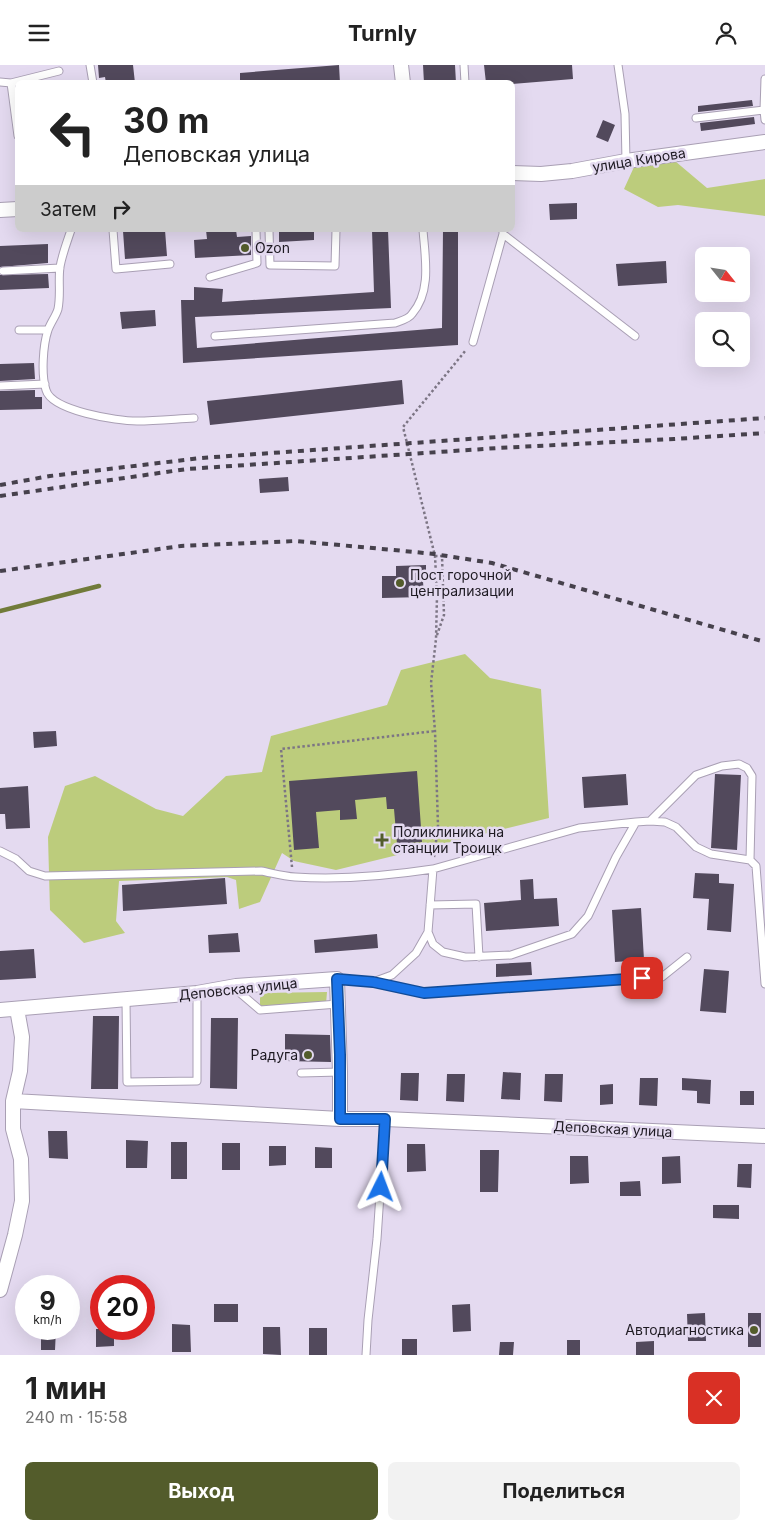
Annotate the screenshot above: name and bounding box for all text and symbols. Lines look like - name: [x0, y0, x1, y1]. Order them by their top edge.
- icon: menu: [25, 19, 53, 47]
- icon: person: [712, 19, 740, 47]
- text: Turnly: [348, 20, 417, 46]
- text: 30 m: [123, 99, 209, 141]
- icon: left: [40, 100, 105, 165]
- text: Деповская улица: [123, 141, 310, 167]
- street label: улица Кирова: [591, 144, 687, 175]
- icon: right: [107, 195, 135, 223]
- text: Затем: [40, 198, 97, 221]
- place label: Ozon: [255, 239, 290, 256]
- marker: Ozon: [239, 242, 251, 254]
- north arrow: [695, 247, 750, 303]
- map controls: [695, 247, 750, 367]
- button: search: [695, 312, 750, 367]
- place label: Пост горочной централизации: [410, 566, 514, 599]
- marker: Пост горочной централизации: [394, 577, 406, 589]
- place label: Поликлиника на станции Троицк: [393, 823, 504, 856]
- marker: Поликлиника на станции Троицк: [375, 833, 389, 847]
- pin: [621, 957, 663, 999]
- icon: arrive: [628, 964, 656, 992]
- street label: Деповская улица: [178, 974, 298, 1003]
- place label: Радуга: [251, 1046, 298, 1063]
- marker: Радуга: [302, 1049, 314, 1061]
- street label: Деповская улица: [553, 1117, 673, 1140]
- position arrow: [354, 1160, 406, 1212]
- speed limit sign: 20: [90, 1275, 155, 1340]
- text: 9: [39, 1286, 56, 1316]
- text: km/h: [33, 1312, 62, 1327]
- place label: Автодиагностика: [625, 1321, 744, 1338]
- marker: Автодиагностика: [748, 1324, 760, 1336]
- text: 1 мин: [25, 1370, 107, 1406]
- button: close: [688, 1372, 740, 1424]
- text: 240 m · 15:58: [25, 1407, 128, 1427]
- button: Выход: [25, 1462, 378, 1520]
- button: Поделиться: [388, 1462, 740, 1520]

